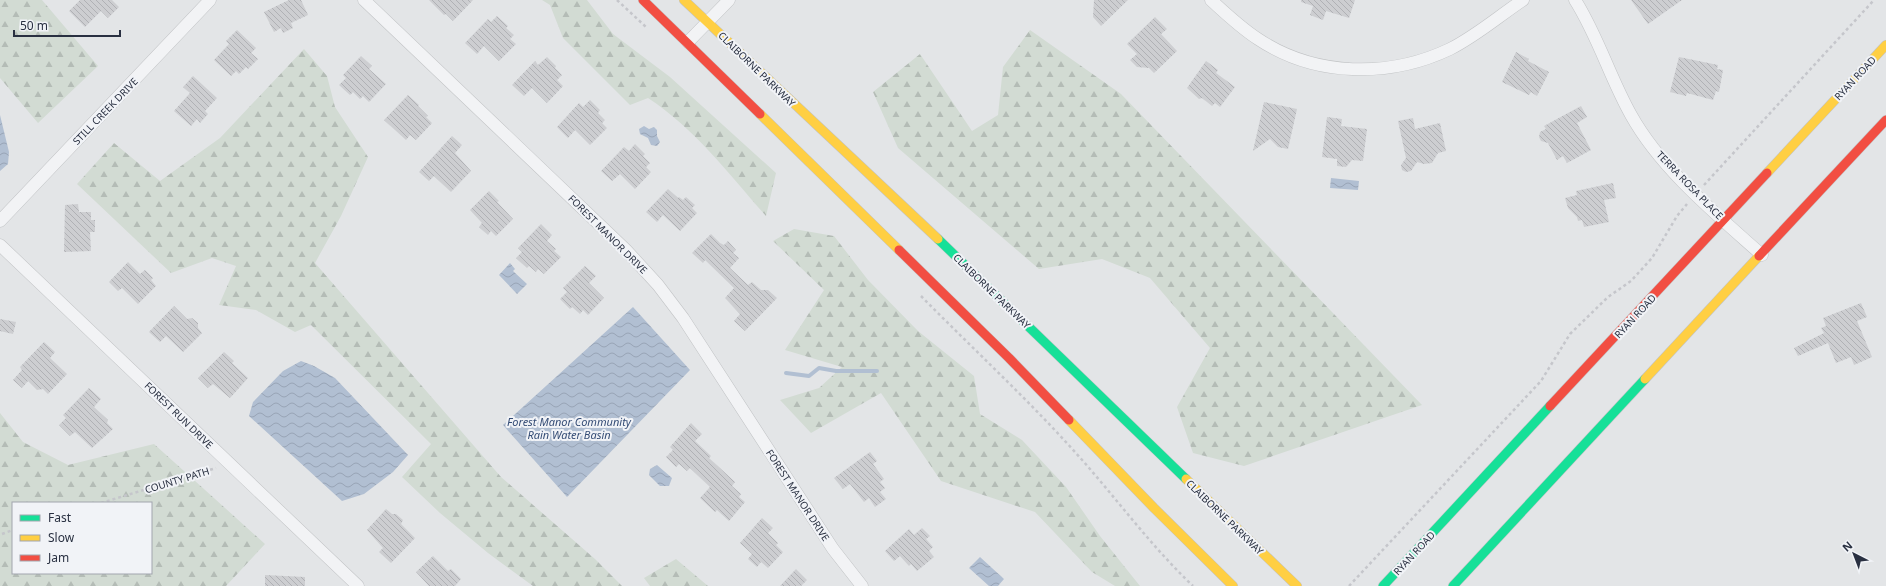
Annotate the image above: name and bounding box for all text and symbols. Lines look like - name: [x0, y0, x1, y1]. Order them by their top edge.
- scale bar: [14, 12, 120, 38]
- text: 50 m: [20, 17, 48, 34]
- street label: CLAIBORNE PARKWAY: [715, 28, 799, 110]
- street label: RYAN ROAD: [1831, 53, 1879, 103]
- street label: STILL CREEK DRIVE: [69, 74, 141, 148]
- street label: TERRA ROSA PLACE: [1654, 148, 1726, 222]
- street label: FOREST MANOR DRIVE: [565, 191, 651, 277]
- street label: CLAIBORNE PARKWAY: [950, 250, 1034, 332]
- street label: RYAN ROAD: [1611, 291, 1659, 341]
- street label: FOREST RUN DRIVE: [142, 378, 216, 452]
- water label: Forest Manor Community Rain Water Basin: [507, 414, 632, 442]
- street label: FOREST MANOR DRIVE: [763, 446, 833, 544]
- street label: COUNTY PATH: [143, 464, 211, 496]
- street label: CLAIBORNE PARKWAY: [1183, 476, 1267, 558]
- legend: [12, 502, 152, 574]
- text: Fast: [48, 509, 72, 526]
- street label: RYAN ROAD: [1390, 528, 1438, 578]
- text: Slow: [48, 529, 75, 546]
- north arrow: [1834, 534, 1874, 574]
- text: N: [1839, 538, 1855, 555]
- text: Jam: [47, 549, 69, 566]

